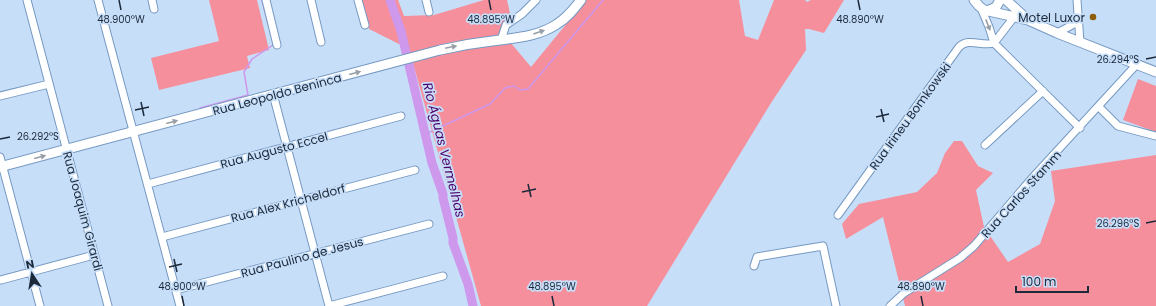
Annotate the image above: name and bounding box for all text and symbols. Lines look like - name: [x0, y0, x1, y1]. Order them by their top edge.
- place label: Motel Luxor: [1018, 9, 1086, 26]
- text: 48.900°W: [97, 12, 145, 27]
- text: 48.895°W: [467, 12, 515, 27]
- text: 48.890°W: [836, 12, 884, 27]
- marker: Motel Luxor: [1088, 12, 1098, 22]
- one-way arrow: [986, 20, 992, 32]
- one-way arrow: [534, 29, 546, 35]
- one-way arrow: [445, 44, 458, 50]
- text: 26.294°S: [1097, 52, 1139, 67]
- street label: Rua Irineu Bomkowski: [865, 59, 955, 173]
- street label: Rua Leopoldo Beninca: [211, 69, 343, 119]
- one-way arrow: [349, 69, 361, 75]
- water label: Rio Águas Vermelhas: [418, 80, 470, 220]
- one-way arrow: [166, 119, 178, 125]
- street label: Rua Augusto Eccel: [218, 127, 330, 173]
- text: 26.292°S: [17, 129, 59, 144]
- street label: Rua Carlos Stamm: [977, 147, 1065, 241]
- street label: Rua Joaquim Girardi: [59, 149, 107, 273]
- one-way arrow: [34, 153, 46, 159]
- street label: Rua Alex Kricheldorf: [229, 180, 347, 226]
- text: 26.296°S: [1097, 216, 1139, 231]
- street label: Rua Paulino de Jesus: [239, 232, 365, 282]
- north arrow: [12, 254, 52, 294]
- text: N: [24, 256, 36, 273]
- scale bar: [1016, 268, 1088, 294]
- text: 100 m: [1022, 273, 1056, 290]
- text: 48.900°W: [158, 279, 206, 294]
- text: 48.895°W: [528, 279, 576, 294]
- text: 48.890°W: [897, 279, 945, 294]

